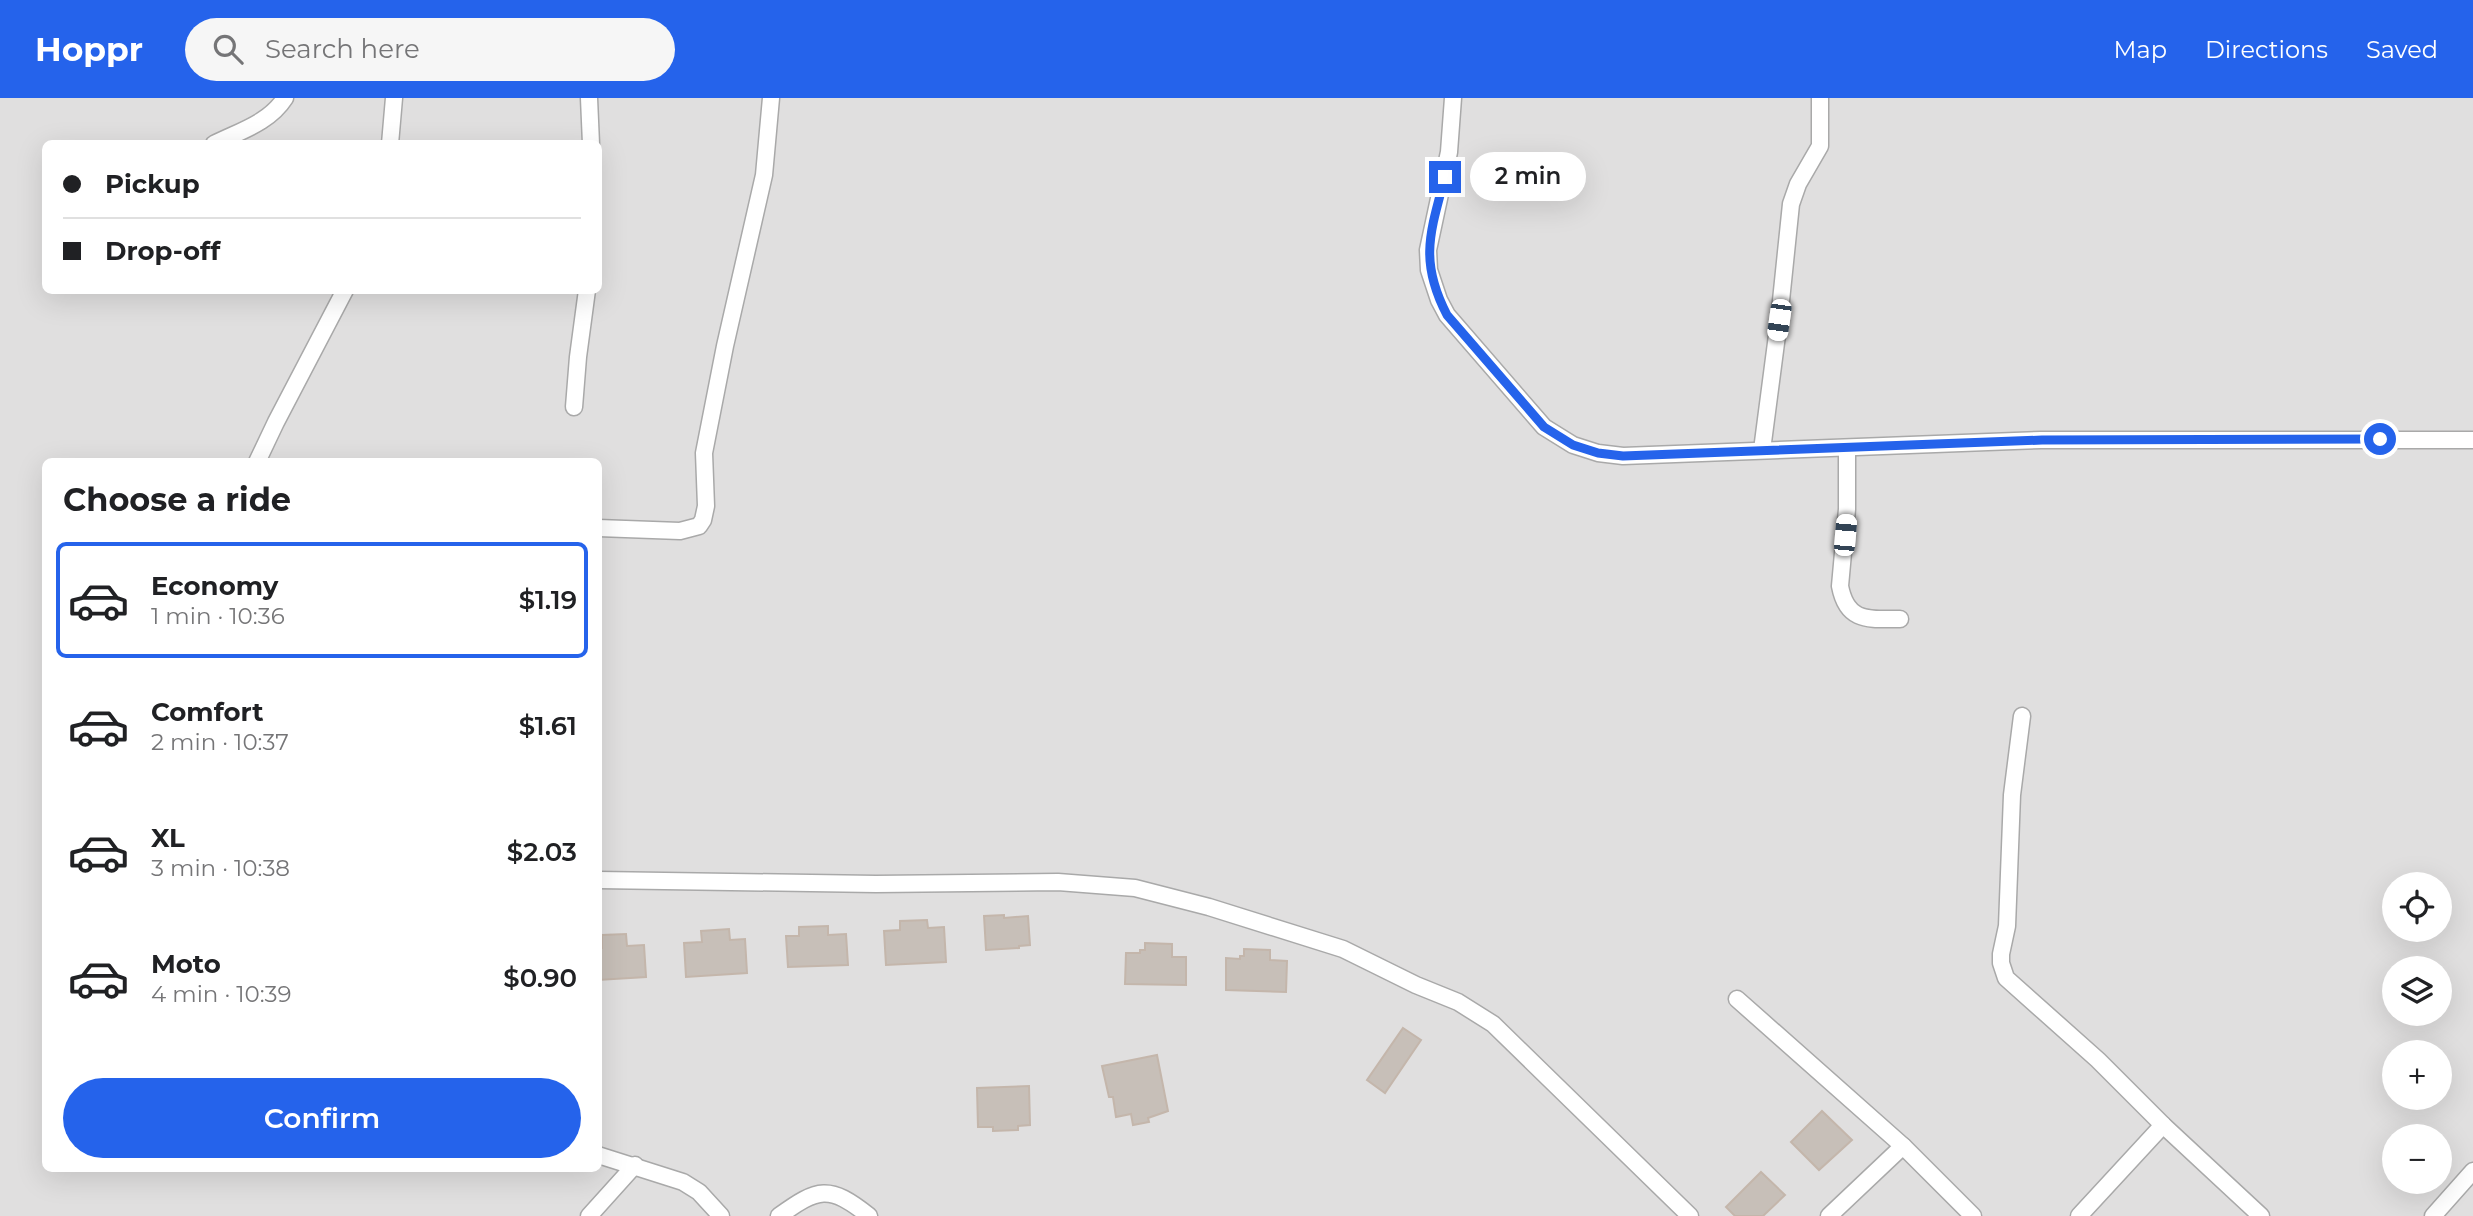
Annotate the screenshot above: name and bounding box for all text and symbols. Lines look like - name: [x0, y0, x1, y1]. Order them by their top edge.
- search box: [185, 18, 675, 81]
- text: Hoppr: [35, 29, 143, 69]
- icon: search: [209, 30, 247, 68]
- text: Search here: [265, 33, 420, 65]
- text: Map: [2114, 35, 2167, 64]
- text: Directions: [2205, 35, 2328, 64]
- text: Saved: [2366, 35, 2438, 64]
- callout: 2 min: [1470, 153, 1585, 202]
- route end: [1429, 161, 1461, 193]
- text: 2 min: [1495, 162, 1561, 190]
- text: Pickup: [105, 168, 200, 200]
- text: Drop-off: [105, 235, 220, 267]
- car: [1766, 298, 1793, 342]
- route start: [2364, 423, 2396, 455]
- text: Choose a ride: [63, 480, 291, 519]
- car: [1833, 513, 1858, 557]
- icon: car: [67, 569, 130, 632]
- text: Economy: [151, 570, 278, 602]
- text: $1.19: [519, 584, 577, 616]
- text: 1 min · 10:36: [151, 602, 285, 630]
- icon: car: [67, 695, 130, 758]
- text: Comfort: [151, 696, 263, 728]
- text: $1.61: [519, 710, 577, 742]
- text: 2 min · 10:37: [151, 728, 289, 756]
- icon: car: [67, 821, 130, 884]
- text: XL: [151, 822, 185, 854]
- text: $2.03: [507, 836, 577, 868]
- text: 3 min · 10:38: [151, 854, 290, 882]
- map controls: [2382, 872, 2452, 1194]
- button: locate: [2382, 872, 2452, 942]
- icon: car: [67, 947, 130, 1010]
- text: Moto: [151, 948, 221, 980]
- button: layers: [2382, 956, 2452, 1026]
- text: $0.90: [503, 962, 577, 994]
- text: 4 min · 10:39: [151, 980, 292, 1008]
- button: +: [2382, 1040, 2452, 1110]
- button: Confirm: [63, 1078, 581, 1158]
- button: −: [2382, 1124, 2452, 1194]

